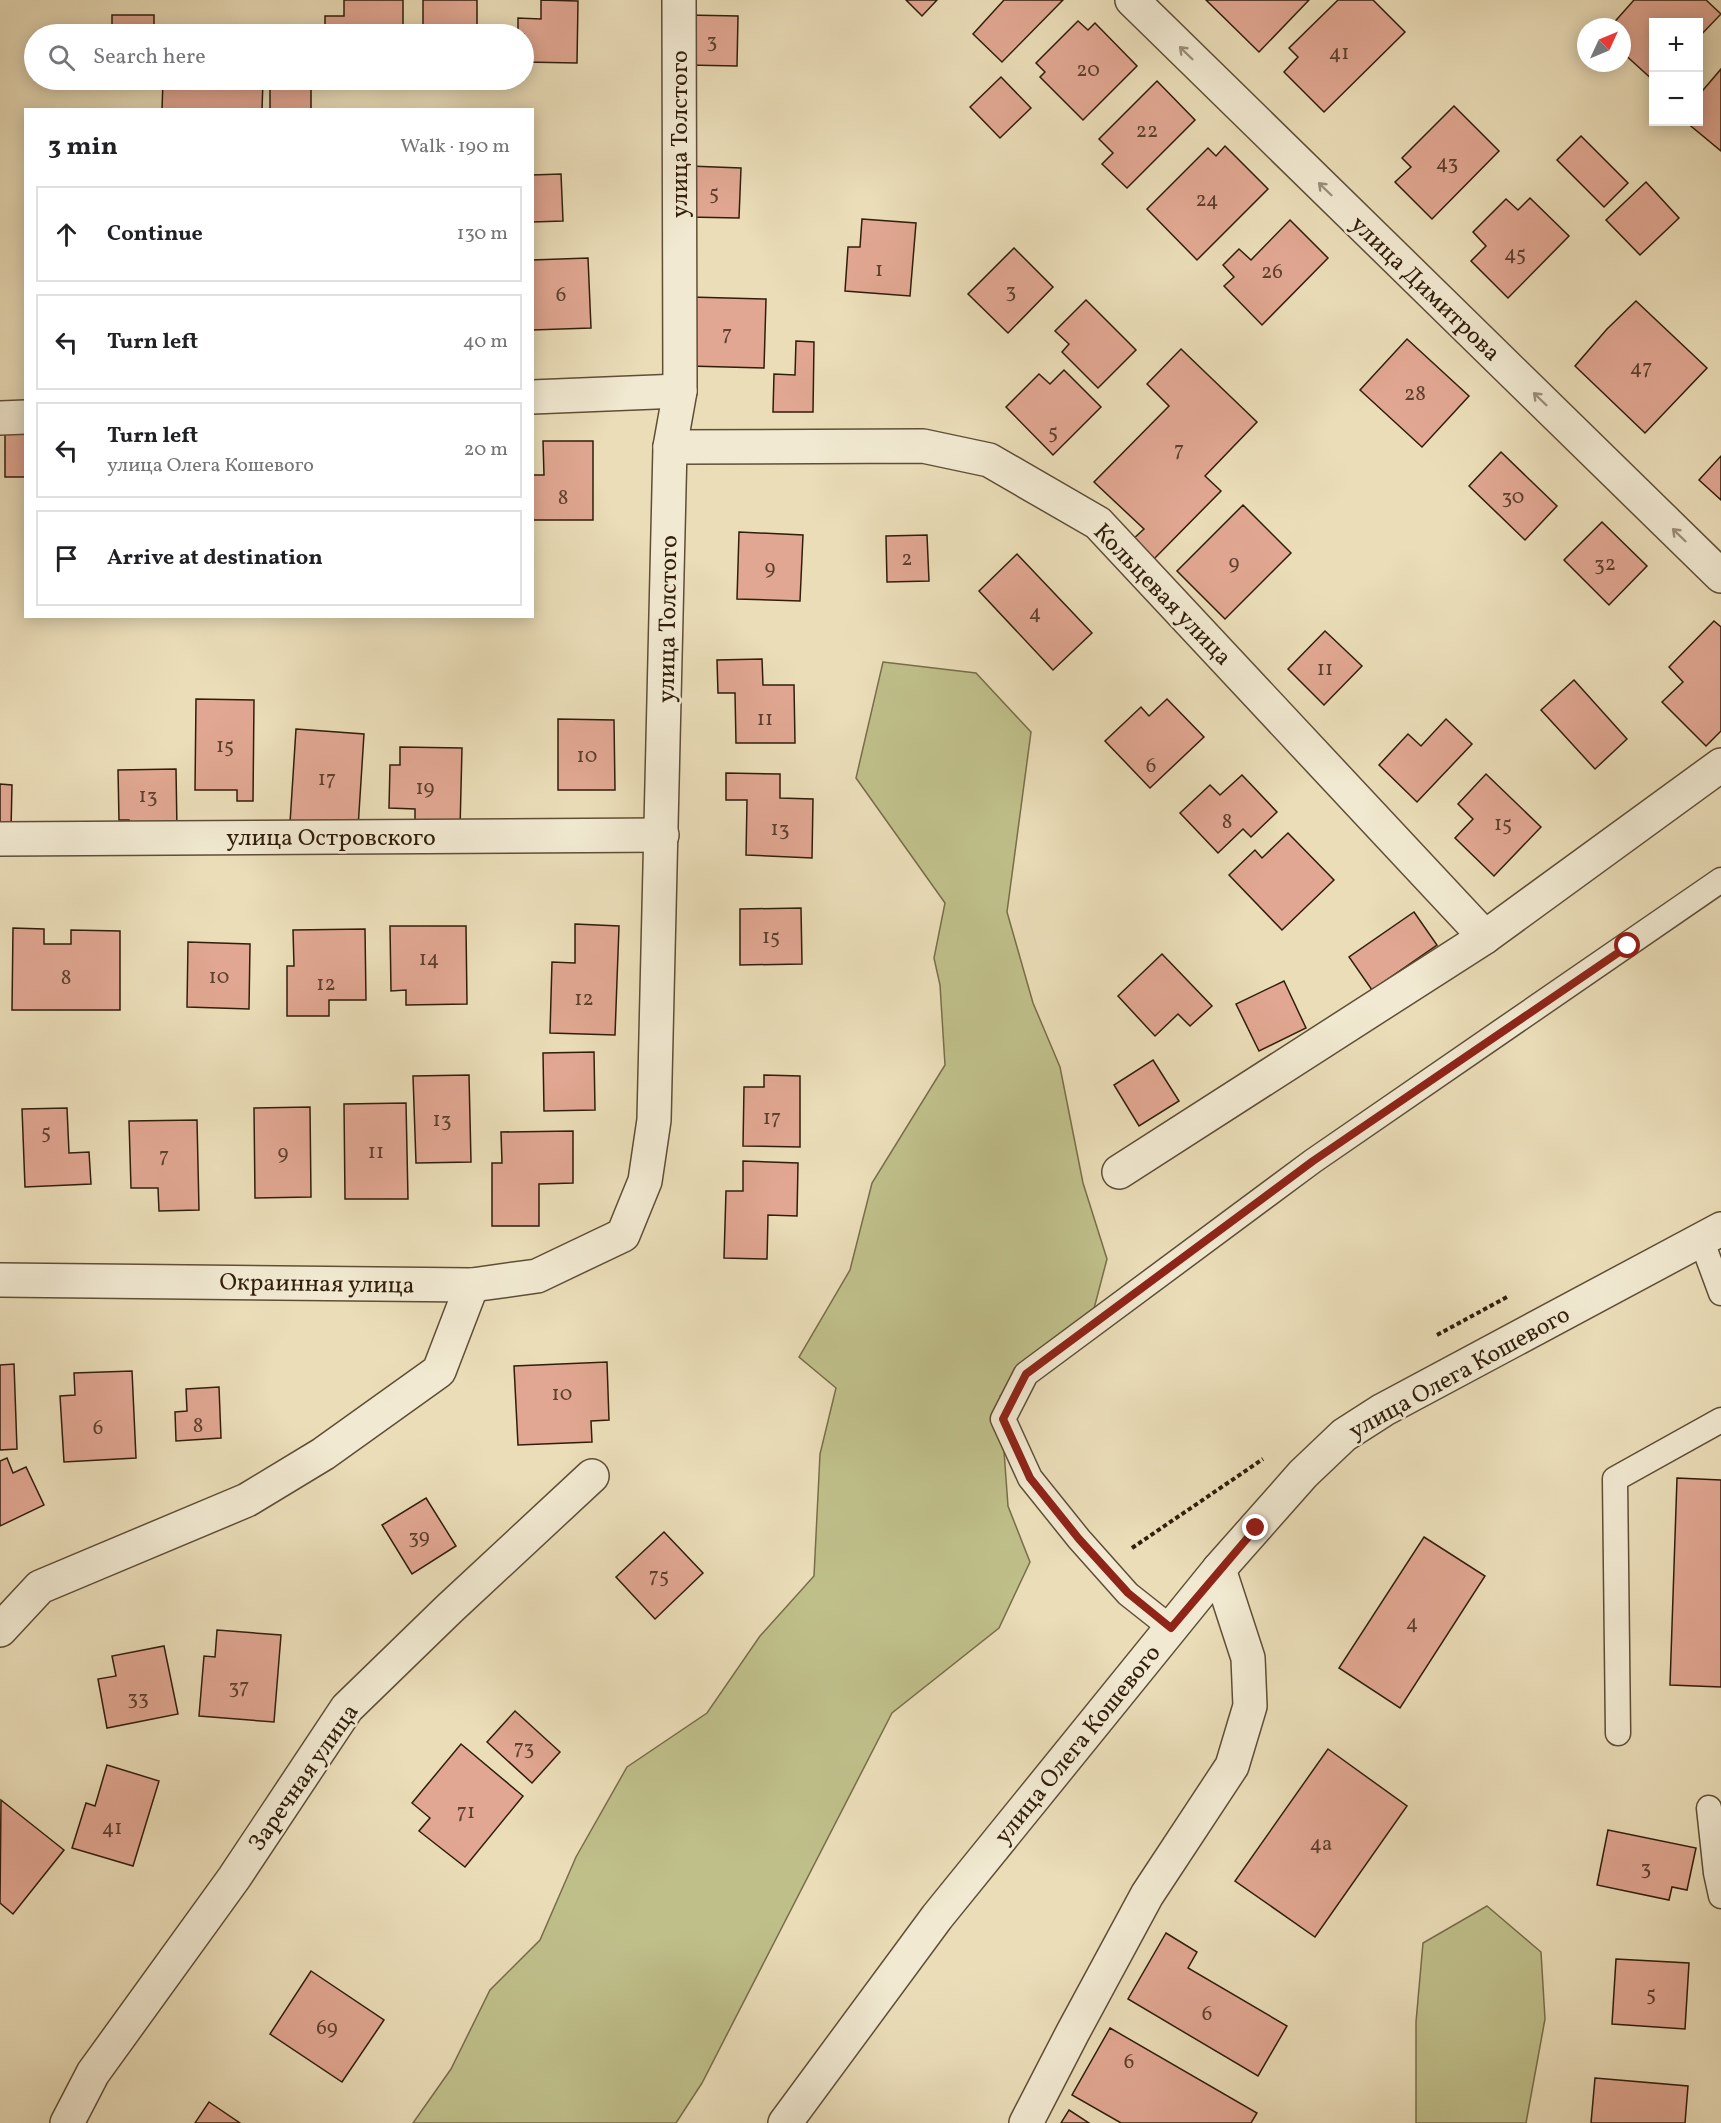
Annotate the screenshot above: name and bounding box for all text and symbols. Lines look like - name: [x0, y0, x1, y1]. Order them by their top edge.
- north arrow: [1577, 18, 1631, 72]
- map controls: [1649, 18, 1703, 126]
- button: +: [1649, 18, 1703, 72]
- search box: [24, 24, 534, 90]
- house number: 3: [707, 27, 717, 56]
- house number: 41: [1329, 39, 1349, 68]
- icon: search: [45, 41, 78, 74]
- text: Search here: [93, 42, 206, 73]
- one-way arrow: [1178, 45, 1193, 60]
- street label: улица Толстого: [664, 50, 698, 218]
- house number: 20: [1076, 56, 1100, 85]
- button: −: [1649, 72, 1703, 126]
- house number: 22: [1136, 117, 1158, 146]
- text: 3 min: [48, 129, 118, 165]
- text: Walk · 190 m: [400, 133, 510, 161]
- house number: 43: [1436, 149, 1458, 178]
- house number: 5: [709, 179, 719, 208]
- one-way arrow: [1318, 182, 1333, 196]
- house number: 24: [1195, 186, 1219, 215]
- street label: улица Димитрова: [1342, 209, 1507, 370]
- icon: ahead: [50, 218, 83, 251]
- text: Continue: [107, 219, 203, 250]
- text: 130 m: [457, 220, 508, 248]
- house number: 45: [1504, 240, 1526, 269]
- house number: 1: [875, 256, 883, 285]
- house number: 26: [1261, 258, 1283, 287]
- house number: 3: [1006, 277, 1016, 306]
- house number: 6: [556, 281, 566, 310]
- house number: 7: [722, 320, 732, 349]
- icon: left: [50, 326, 83, 359]
- text: Turn left: [107, 327, 198, 358]
- text: 40 m: [463, 328, 508, 356]
- house number: 47: [1630, 354, 1652, 383]
- house number: 28: [1404, 380, 1426, 409]
- one-way arrow: [1532, 391, 1547, 406]
- house number: 5: [1048, 418, 1058, 447]
- text: Turn left: [107, 421, 198, 452]
- icon: left: [50, 434, 83, 467]
- text: 20 m: [464, 436, 508, 464]
- house number: 7: [1174, 436, 1184, 465]
- text: улица Олега Кошевого: [107, 452, 314, 480]
- house number: 30: [1502, 483, 1524, 512]
- house number: 8: [558, 484, 568, 513]
- street label: Кольцевая улица: [1085, 516, 1239, 674]
- one-way arrow: [1672, 527, 1687, 542]
- street label: улица Толстого: [651, 535, 687, 703]
- icon: arrive: [50, 542, 83, 575]
- text: Arrive at destination: [107, 543, 323, 574]
- house number: 2: [901, 545, 913, 574]
- house number: 9: [1229, 549, 1240, 578]
- house number: 32: [1594, 550, 1616, 579]
- house number: 9: [765, 554, 776, 583]
- house number: 4: [1029, 599, 1041, 628]
- house number: 11: [1317, 655, 1333, 684]
- house number: 11: [757, 705, 773, 734]
- house number: 15: [216, 732, 234, 761]
- house number: 10: [577, 742, 597, 771]
- house number: 6: [1146, 752, 1156, 781]
- house number: 17: [318, 765, 336, 794]
- house number: 19: [415, 774, 435, 803]
- house number: 13: [139, 782, 157, 811]
- house number: 8: [1222, 808, 1232, 837]
- house number: 15: [1494, 810, 1512, 839]
- house number: 13: [771, 815, 789, 844]
- street label: улица Островского: [226, 822, 436, 856]
- house number: 15: [762, 923, 780, 952]
- route start: [1614, 932, 1640, 958]
- house number: 14: [419, 945, 439, 974]
- house number: 10: [209, 963, 229, 992]
- house number: 8: [61, 964, 71, 993]
- house number: 12: [316, 970, 336, 999]
- house number: 12: [574, 985, 594, 1014]
- house number: 17: [763, 1104, 781, 1133]
- house number: 13: [433, 1106, 451, 1135]
- house number: 5: [41, 1118, 51, 1147]
- house number: 11: [368, 1138, 384, 1167]
- house number: 9: [278, 1139, 289, 1168]
- house number: 7: [159, 1142, 169, 1171]
- street label: Окраинная улица: [219, 1266, 415, 1304]
- street label: улица Олега Кошевого: [1343, 1299, 1577, 1449]
- house number: 10: [552, 1380, 572, 1409]
- house number: 8: [193, 1412, 203, 1441]
- house number: 6: [93, 1414, 103, 1443]
- route end: [1242, 1514, 1268, 1540]
- house number: 39: [408, 1523, 430, 1552]
- house number: 75: [649, 1562, 669, 1591]
- house number: 4: [1406, 1609, 1418, 1638]
- street label: улица Олега Кошевого: [987, 1638, 1170, 1852]
- house number: 37: [229, 1673, 249, 1702]
- house number: 33: [127, 1684, 149, 1713]
- street label: Заречная улица: [241, 1698, 368, 1859]
- house number: 73: [514, 1734, 534, 1763]
- house number: 71: [457, 1798, 475, 1827]
- house number: 41: [102, 1814, 122, 1843]
- house number: 4а: [1310, 1830, 1333, 1859]
- house number: 3: [1641, 1854, 1651, 1883]
- house number: 5: [1646, 1980, 1656, 2009]
- house number: 6: [1202, 2000, 1212, 2029]
- house number: 69: [316, 2014, 338, 2043]
- house number: 6: [1124, 2048, 1134, 2077]

